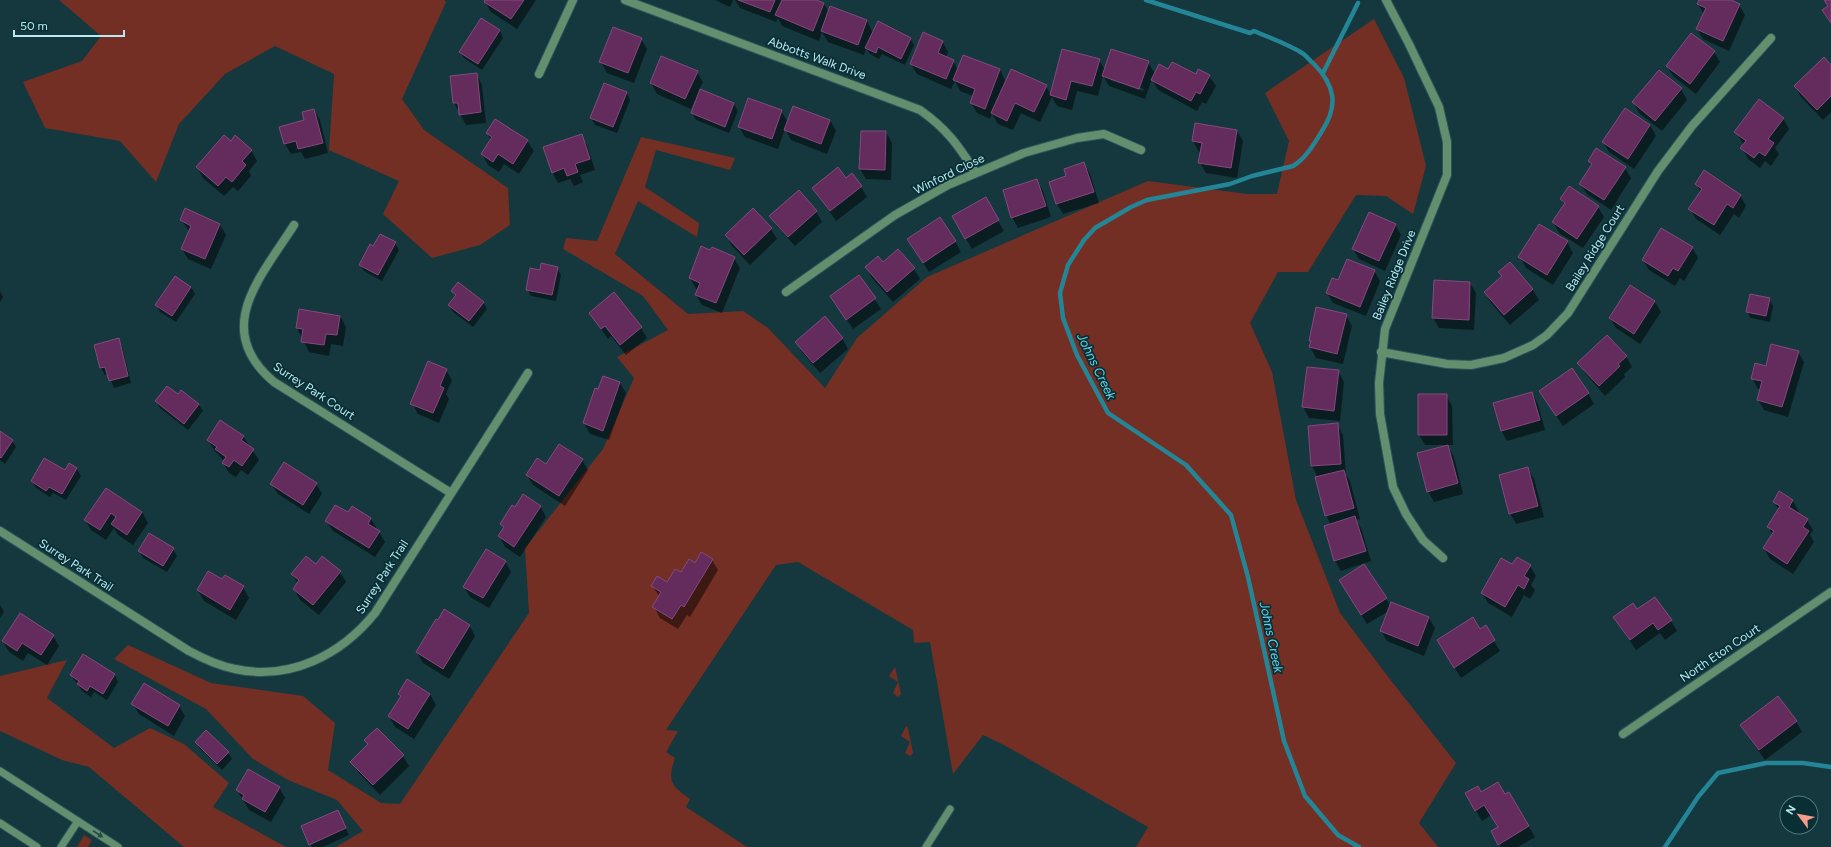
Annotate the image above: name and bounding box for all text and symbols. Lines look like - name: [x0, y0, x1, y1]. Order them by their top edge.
- scale bar: [14, 12, 124, 38]
- text: 50 m: [20, 19, 48, 33]
- street label: Abbotts Walk Drive: [766, 34, 868, 82]
- street label: Winford Close: [911, 151, 987, 197]
- street label: Bailey Ridge Court: [1563, 202, 1627, 294]
- street label: Bailey Ridge Drive: [1369, 227, 1419, 322]
- water label: Johns Creek: [1073, 329, 1119, 403]
- street label: Surrey Park Court: [271, 359, 358, 423]
- street label: Surrey Park Trail: [36, 536, 116, 594]
- street label: Surrey Park Trail: [353, 537, 411, 617]
- water label: Johns Creek: [1256, 599, 1287, 675]
- street label: North Eton Court: [1677, 621, 1763, 685]
- north arrow: [1779, 795, 1819, 835]
- text: N: [1783, 803, 1799, 817]
- one-way arrow: [93, 830, 103, 838]

